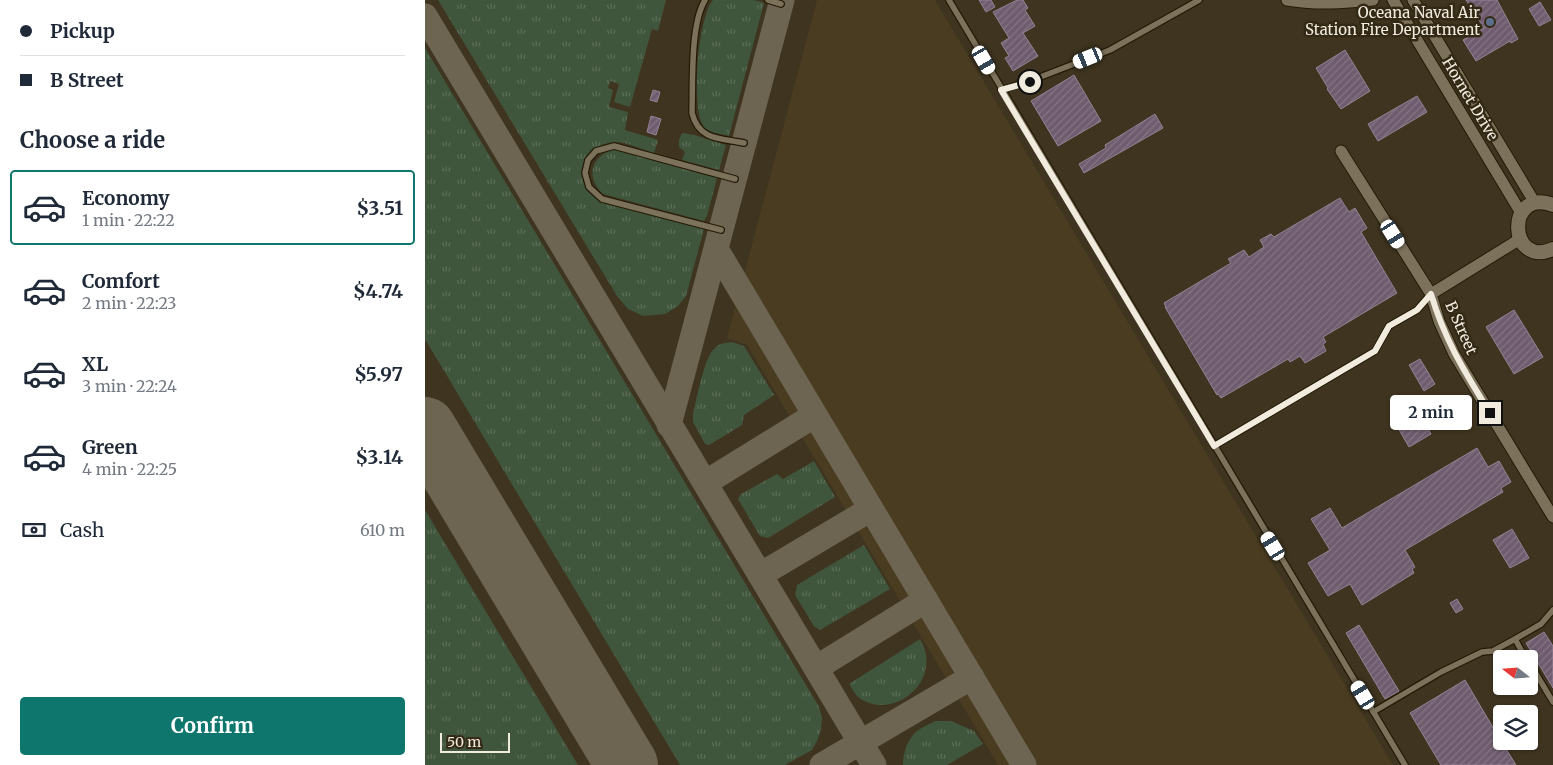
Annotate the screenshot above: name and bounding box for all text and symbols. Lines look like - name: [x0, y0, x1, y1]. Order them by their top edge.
- place label: Oceana Naval Air Station Fire Department: [1305, 3, 1480, 39]
- marker: Oceana Naval Air Station Fire Department: [1484, 16, 1496, 28]
- text: Pickup: [50, 19, 115, 43]
- car: [970, 43, 997, 77]
- car: [1071, 45, 1104, 71]
- street label: Hornet Drive: [1438, 54, 1503, 144]
- text: B Street: [50, 68, 124, 92]
- route start: [1019, 71, 1041, 93]
- text: Choose a ride: [20, 126, 165, 154]
- icon: car: [22, 185, 67, 230]
- text: Economy: [82, 186, 170, 210]
- text: $3.51: [356, 196, 403, 220]
- text: 1 min · 22:22: [82, 210, 175, 230]
- car: [1378, 217, 1407, 251]
- icon: car: [22, 268, 67, 313]
- text: Comfort: [82, 269, 160, 293]
- text: $4.74: [353, 279, 403, 303]
- text: 2 min · 22:23: [82, 293, 176, 313]
- street label: B Street: [1441, 298, 1482, 358]
- icon: car: [22, 351, 67, 396]
- text: XL: [82, 352, 108, 376]
- text: $5.97: [354, 362, 403, 386]
- text: 3 min · 22:24: [82, 376, 177, 396]
- callout: 2 min: [1390, 396, 1473, 430]
- text: 2 min: [1408, 402, 1454, 422]
- route end: [1479, 402, 1501, 424]
- icon: car: [22, 434, 67, 479]
- text: Green: [82, 435, 138, 459]
- text: $3.14: [356, 445, 403, 469]
- text: 4 min · 22:25: [82, 459, 177, 479]
- icon: cash: [20, 516, 48, 544]
- text: Cash: [60, 518, 104, 542]
- text: 610 m: [360, 520, 405, 540]
- car: [1258, 529, 1287, 563]
- north arrow: [1493, 650, 1537, 695]
- map controls: [1493, 650, 1538, 750]
- car: [1348, 678, 1377, 712]
- button: Confirm: [20, 697, 405, 755]
- button: layers: [1493, 705, 1538, 750]
- scale bar: [440, 730, 510, 753]
- text: 50 m: [447, 733, 481, 751]

